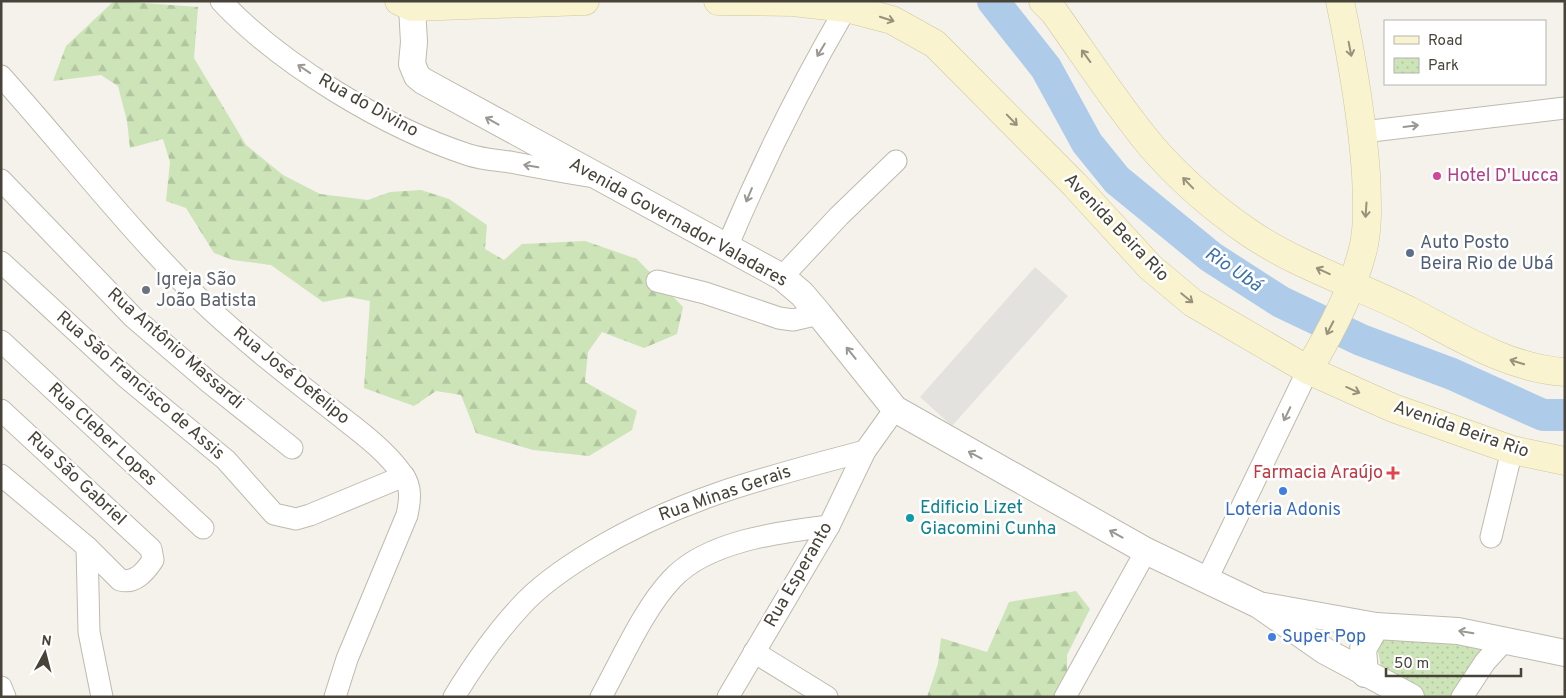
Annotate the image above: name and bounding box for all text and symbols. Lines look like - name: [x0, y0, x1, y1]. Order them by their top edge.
- one-way arrow: [879, 15, 895, 25]
- legend: [1384, 20, 1546, 85]
- text: Road: [1428, 32, 1463, 51]
- one-way arrow: [1345, 41, 1355, 57]
- one-way arrow: [816, 42, 826, 56]
- one-way arrow: [1081, 49, 1091, 63]
- text: Park: [1428, 57, 1459, 76]
- one-way arrow: [297, 64, 311, 74]
- street label: Rua do Divino: [314, 69, 422, 143]
- one-way arrow: [1006, 114, 1018, 126]
- one-way arrow: [486, 115, 500, 125]
- one-way arrow: [1403, 121, 1419, 131]
- street label: Avenida Governador Valadares: [565, 153, 791, 293]
- one-way arrow: [524, 161, 540, 171]
- place label: Hotel D'Lucca: [1447, 165, 1558, 188]
- street label: Avenida Beira Rio: [1058, 169, 1174, 287]
- marker: Hotel D'Lucca: [1431, 170, 1443, 182]
- one-way arrow: [1182, 177, 1194, 189]
- one-way arrow: [744, 187, 753, 202]
- one-way arrow: [1362, 202, 1371, 218]
- place label: Auto Posto Beira Rio de Ubá: [1420, 232, 1553, 276]
- water label: Rio Ubá: [1200, 242, 1268, 299]
- marker: Auto Posto Beira Rio de Ubá: [1404, 247, 1416, 259]
- one-way arrow: [1316, 265, 1331, 275]
- place label: Igreja São João Batista: [156, 269, 256, 313]
- street label: Rua Antônio Massardi: [102, 283, 248, 415]
- marker: Igreja São João Batista: [140, 284, 152, 296]
- one-way arrow: [1180, 292, 1193, 303]
- street label: Rua São Francisco de Assis: [51, 306, 229, 466]
- one-way arrow: [1325, 320, 1334, 335]
- street label: Rua José Defelipo: [228, 322, 354, 430]
- one-way arrow: [846, 347, 857, 360]
- one-way arrow: [1510, 356, 1526, 366]
- street label: Rua Cleber Lopes: [42, 378, 162, 492]
- one-way arrow: [1345, 385, 1360, 395]
- street label: Avenida Beira Rio: [1390, 396, 1532, 464]
- one-way arrow: [1282, 406, 1291, 421]
- street label: Rua São Gabriel: [21, 427, 131, 531]
- one-way arrow: [967, 450, 982, 460]
- street label: Rua Minas Gerais: [656, 461, 794, 527]
- place label: Farmacia Araújo: [1253, 462, 1383, 485]
- marker: Farmacia Araújo: [1387, 467, 1399, 479]
- marker: Loteria Adonis: [1277, 485, 1289, 497]
- place label: Edificio Lizet Giacomini Cunha: [920, 497, 1056, 541]
- place label: Loteria Adonis: [1225, 499, 1341, 522]
- marker: Edificio Lizet Giacomini Cunha: [904, 512, 916, 524]
- street label: Rua Esperanto: [760, 518, 838, 632]
- one-way arrow: [1110, 529, 1124, 539]
- place label: Super Pop: [1282, 626, 1366, 649]
- one-way arrow: [1458, 627, 1474, 637]
- north arrow: [20, 628, 70, 678]
- marker: Super Pop: [1266, 631, 1278, 643]
- text: N: [40, 633, 52, 651]
- scale bar: [1386, 646, 1521, 678]
- text: 50 m: [1394, 655, 1429, 674]

